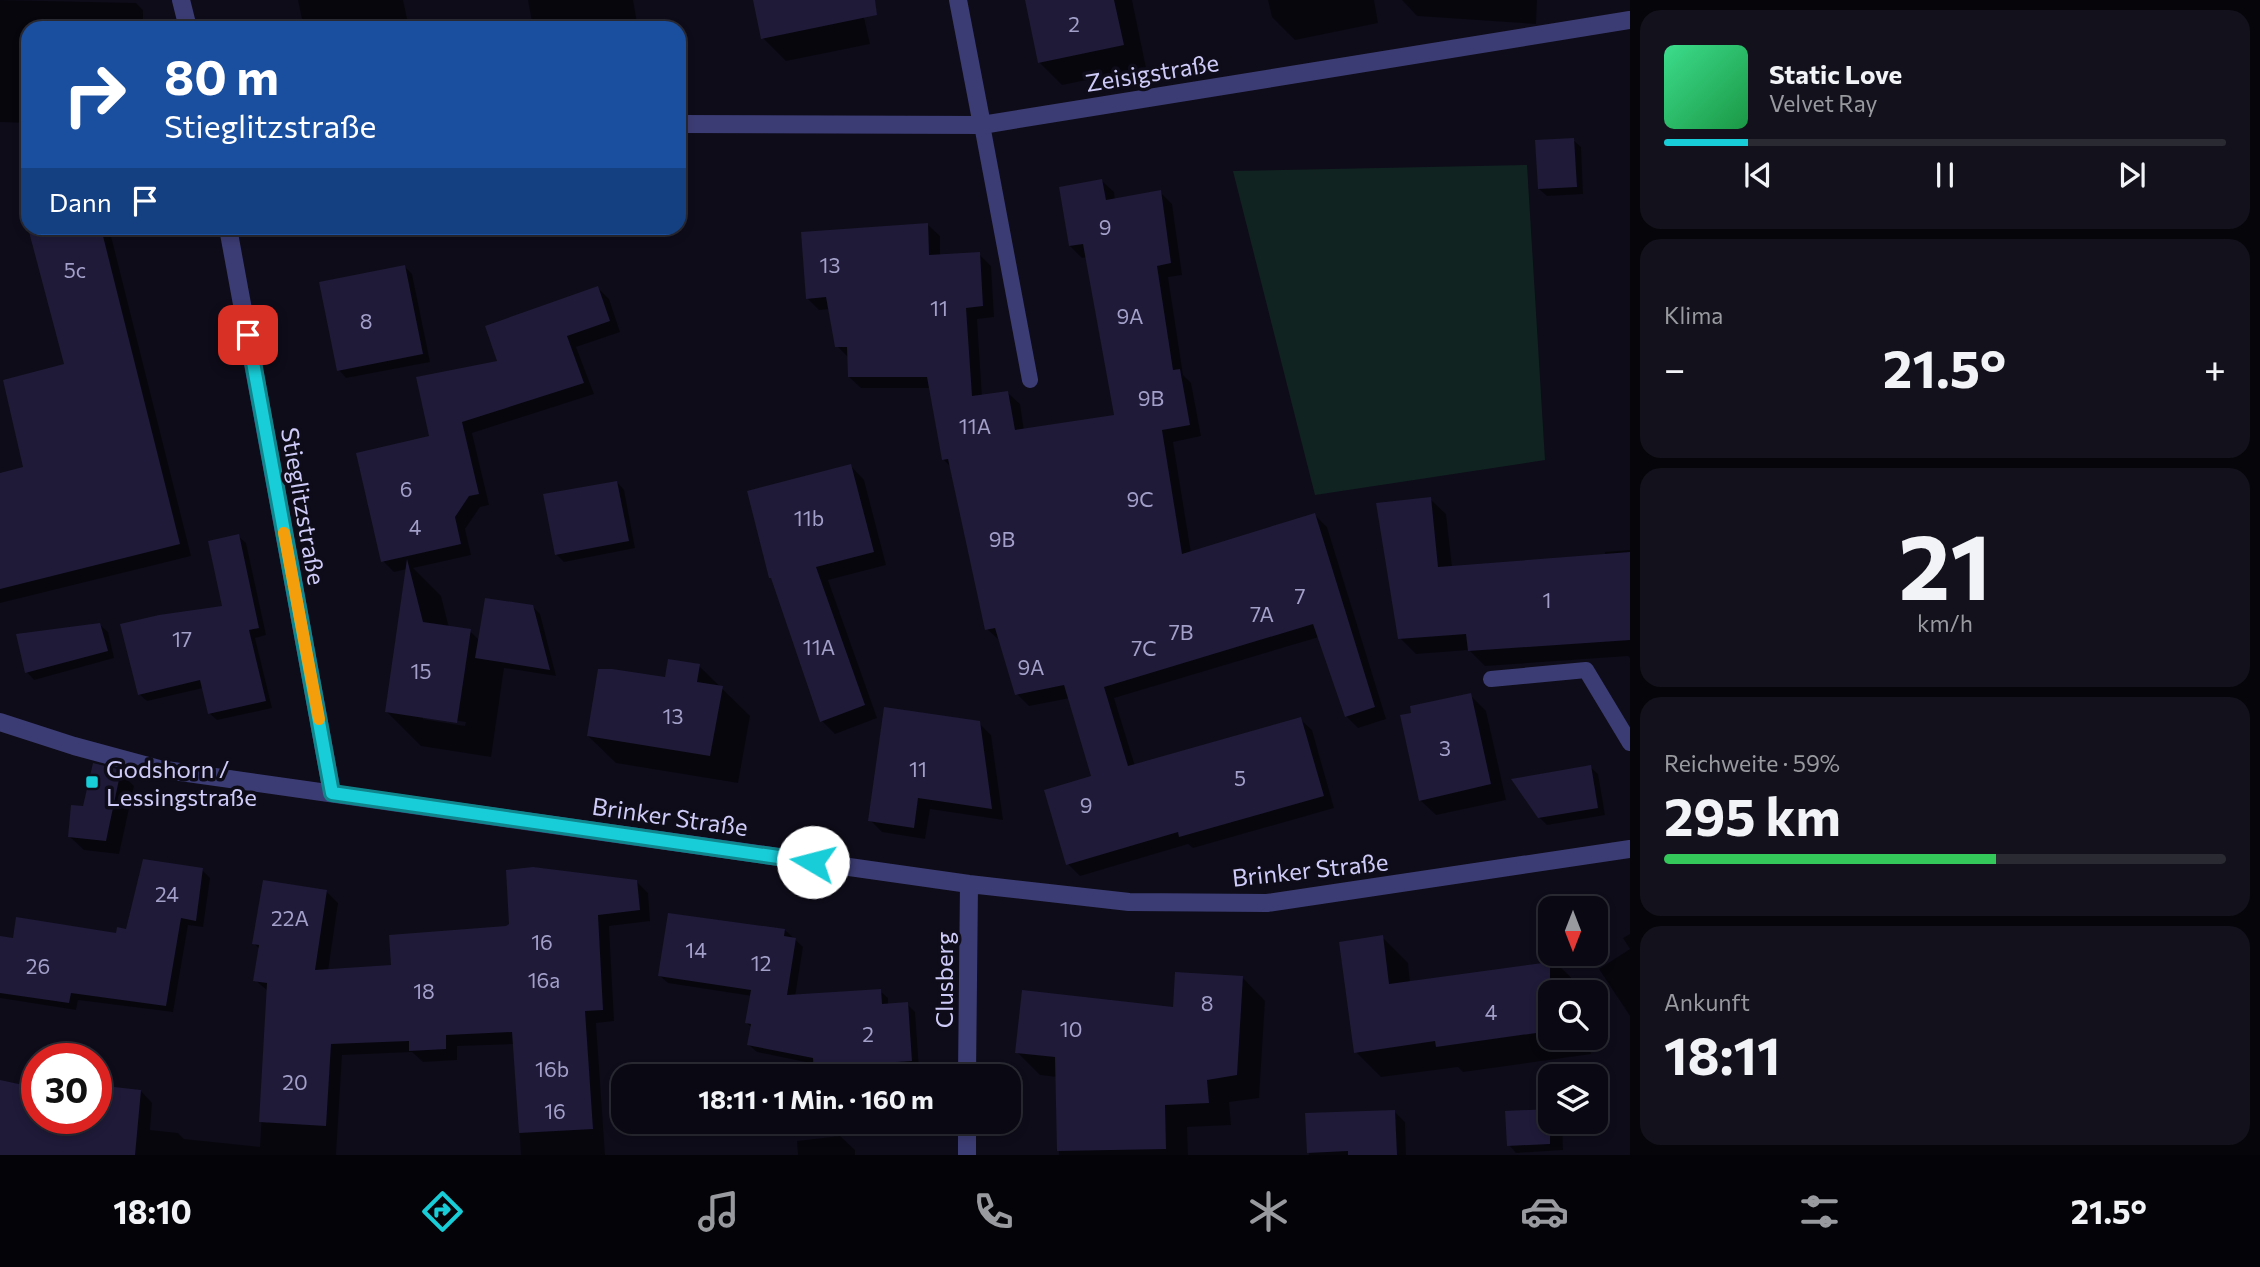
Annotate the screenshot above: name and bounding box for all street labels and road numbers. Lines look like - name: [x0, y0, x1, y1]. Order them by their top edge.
- street label: Zeisigstraße: [1083, 47, 1221, 97]
- street label: Stieglitzstraße: [276, 425, 332, 587]
- street label: Brinker Straße: [590, 791, 750, 841]
- street label: Brinker Straße: [1230, 846, 1390, 892]
- street label: Clusberg: [929, 932, 958, 1028]

